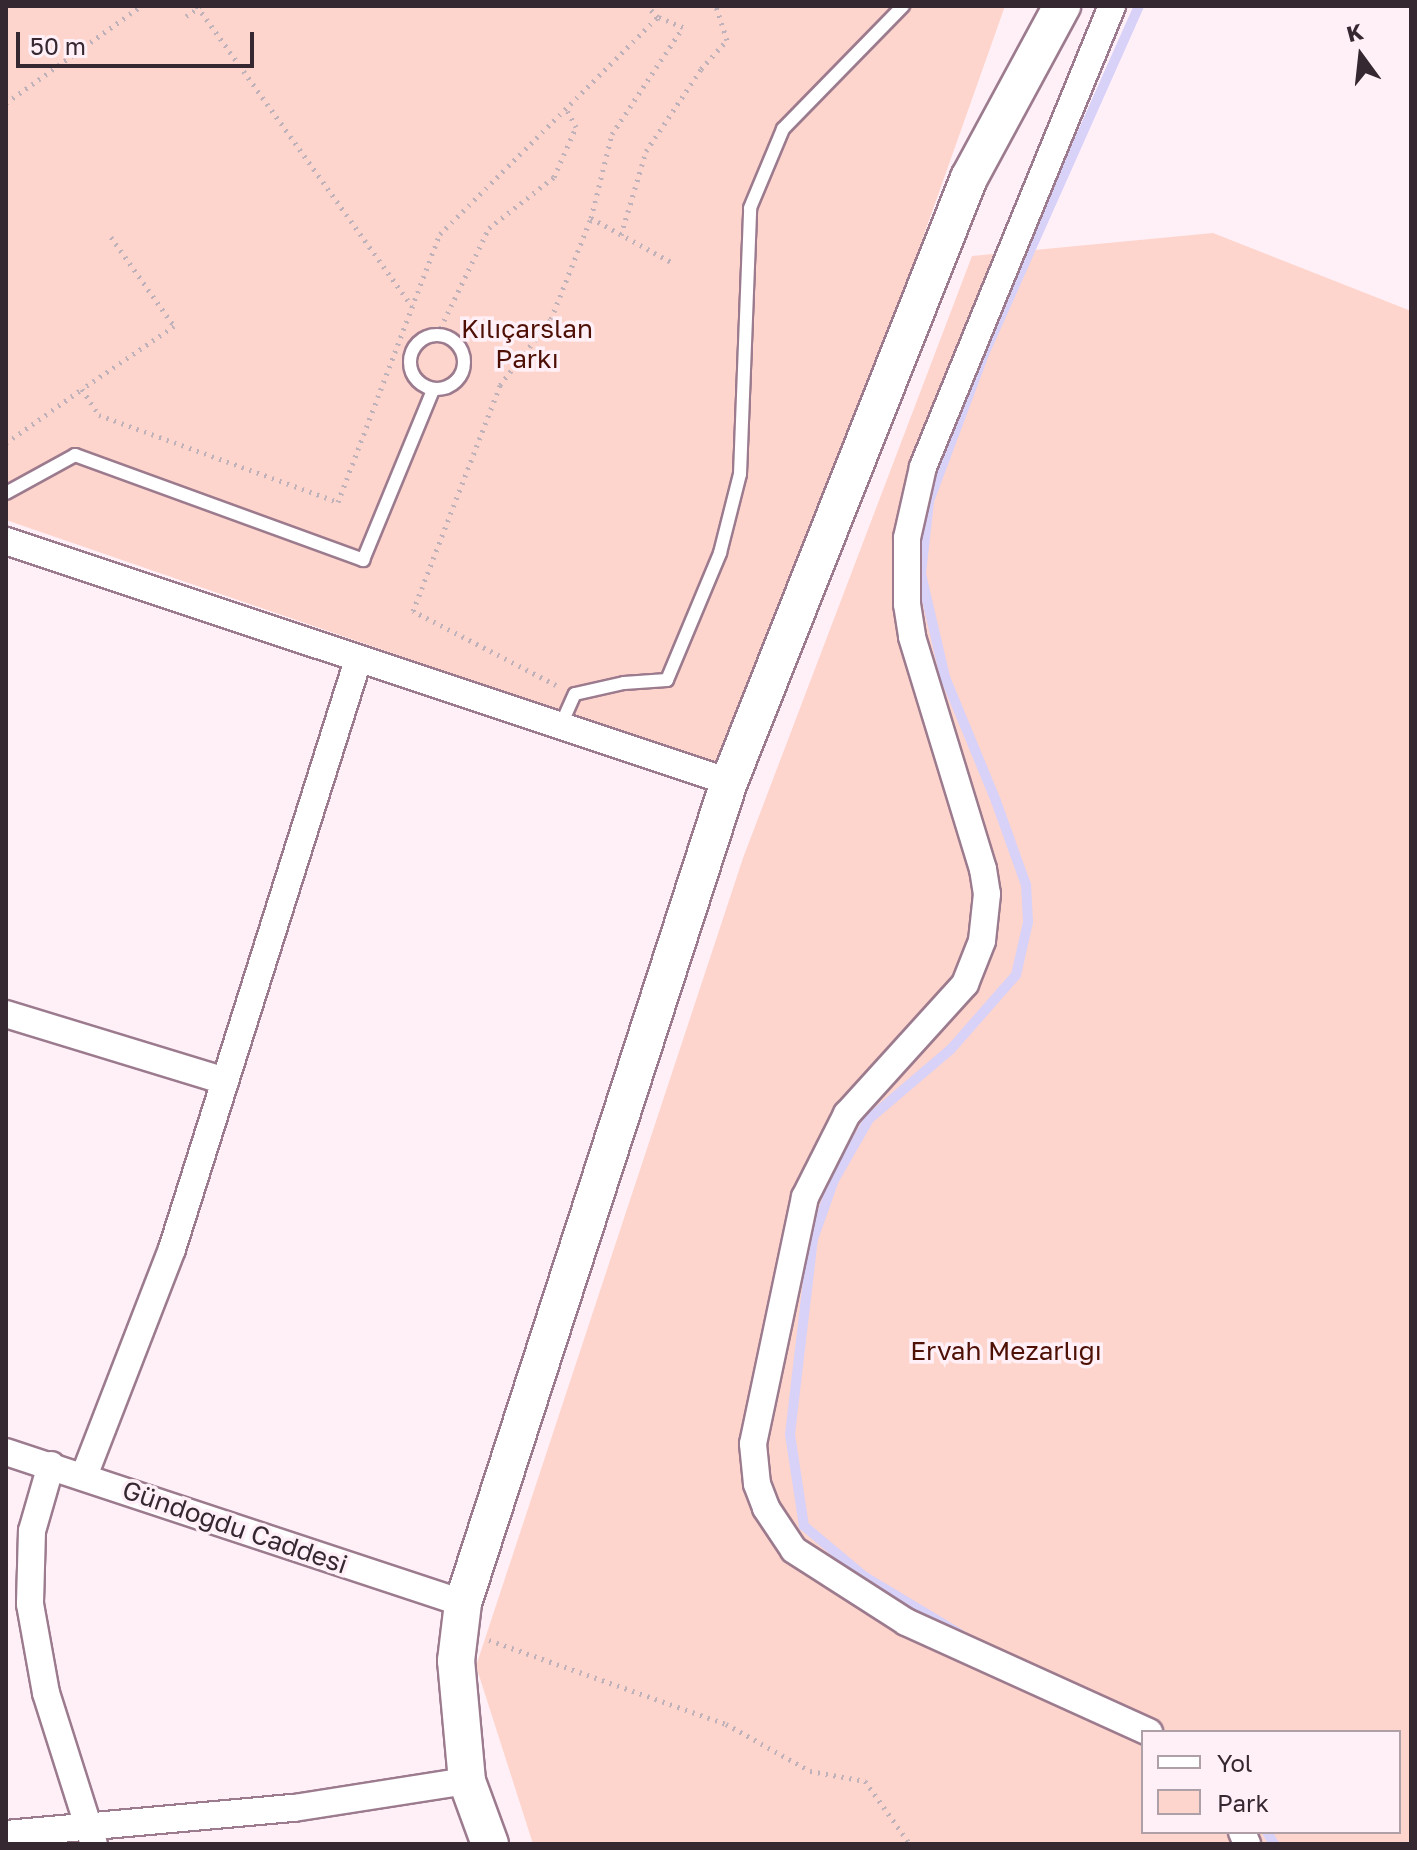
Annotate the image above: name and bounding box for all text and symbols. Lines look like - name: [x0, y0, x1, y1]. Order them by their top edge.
- scale bar: [20, 16, 258, 66]
- north arrow: [1321, 16, 1401, 96]
- text: K: [1343, 17, 1366, 47]
- text: 50 m: [30, 31, 86, 60]
- park label: Kılıçarslan Parkı: [461, 313, 593, 374]
- park label: Ervah Mezarlığı: [910, 1335, 1102, 1367]
- street label: Gündoğdu Caddesi: [118, 1474, 352, 1580]
- legend: [1141, 1730, 1401, 1834]
- text: Yol: [1217, 1748, 1253, 1777]
- text: Park: [1217, 1788, 1269, 1817]

